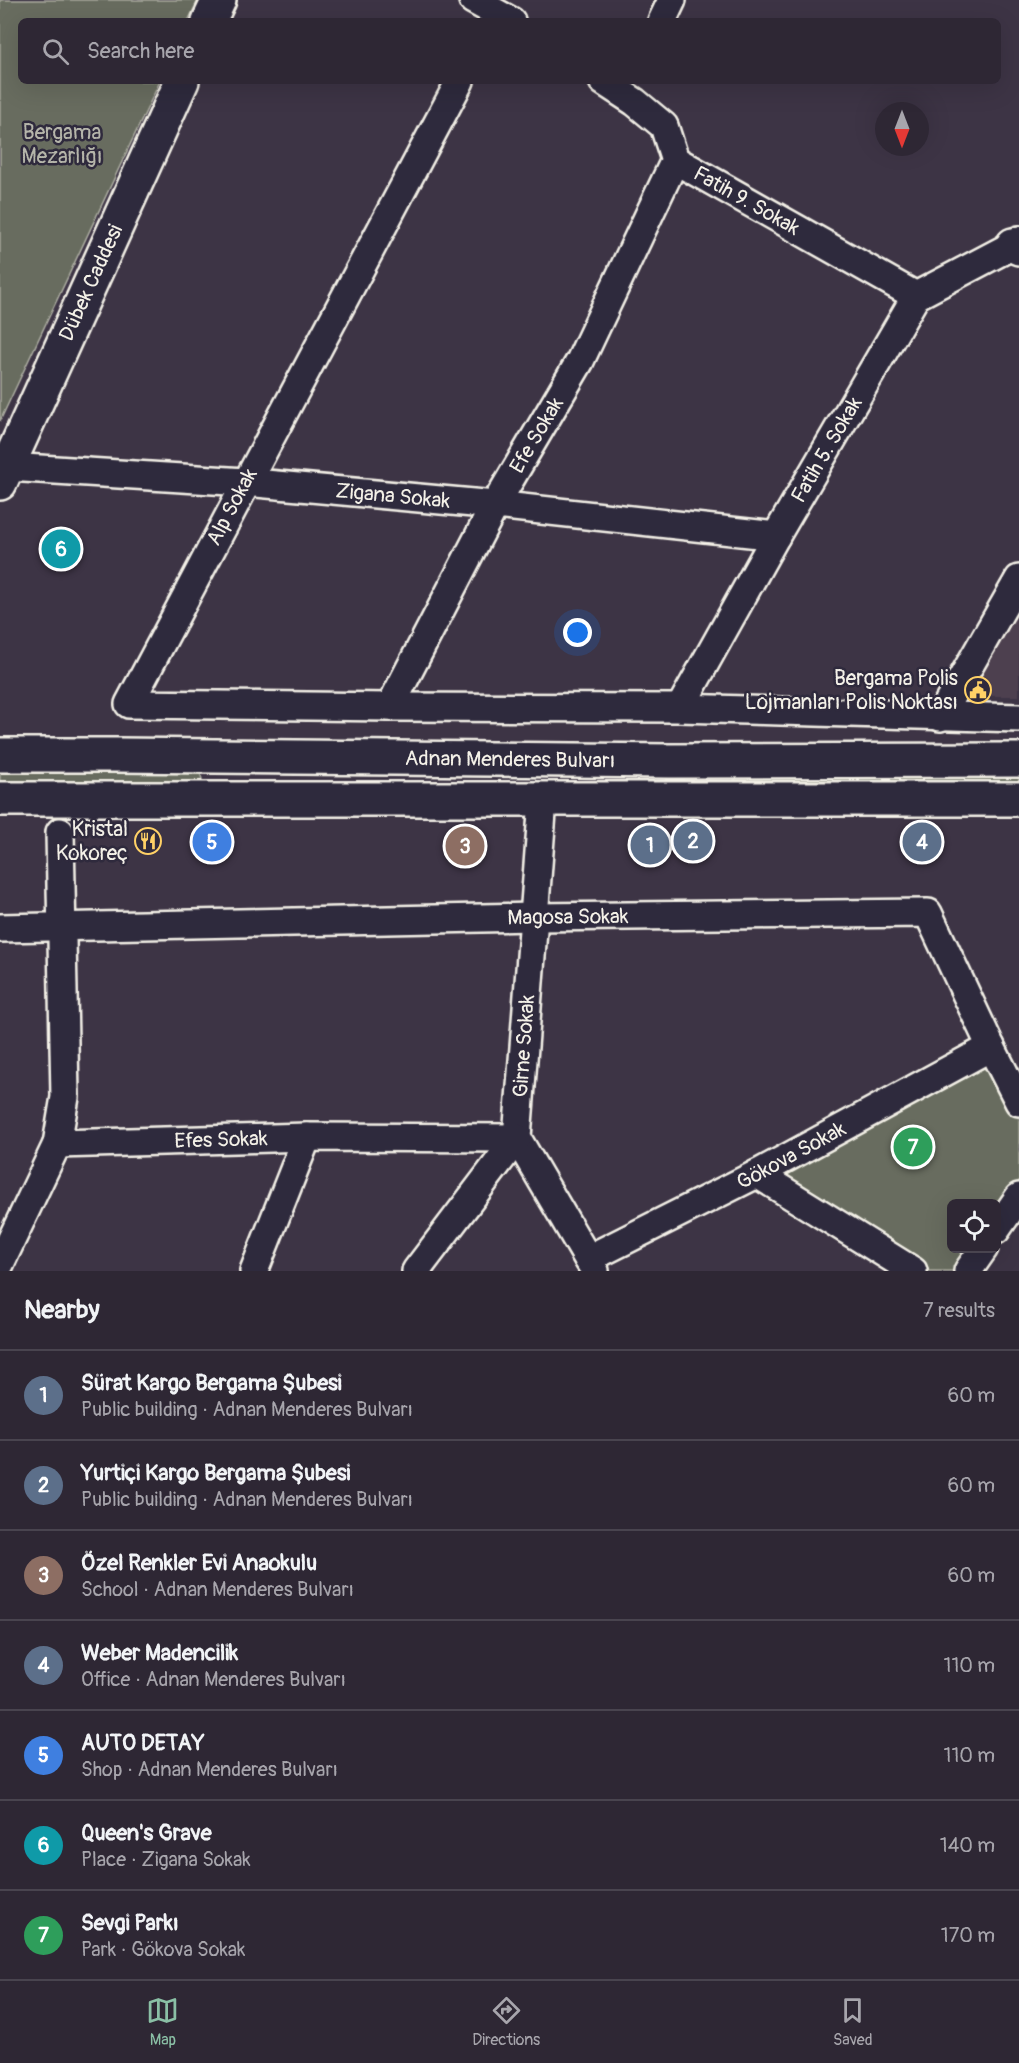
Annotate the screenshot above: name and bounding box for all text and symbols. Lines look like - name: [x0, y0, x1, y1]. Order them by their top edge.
- search box: [18, 18, 1001, 84]
- icon: search: [39, 35, 72, 68]
- text: Search here: [87, 37, 194, 65]
- north arrow: [875, 102, 929, 156]
- park label: Bergama Mezarlığı: [22, 119, 102, 170]
- street label: Fatih 9. Sokak: [689, 160, 805, 241]
- street label: Dübek Caddesi: [53, 220, 129, 345]
- street label: Fatih 5. Sokak: [785, 391, 868, 508]
- street label: Efe Sokak: [503, 392, 569, 478]
- street label: Alp Sokak: [200, 463, 264, 550]
- street label: Zigana Sokak: [334, 477, 452, 514]
- pin: 6: [42, 526, 80, 572]
- your location: [563, 618, 592, 647]
- place label: Bergama Polis Lojmanları Polis Noktası: [745, 665, 959, 716]
- public building icon: Bergama Polis Lojmanları Polis Noktası: [963, 675, 993, 705]
- street label: Adnan Menderes Bulvarı: [405, 745, 615, 774]
- place label: Kristal Kokoreç: [56, 816, 128, 867]
- pin: 2: [674, 818, 712, 864]
- pin: 5: [192, 820, 232, 864]
- pin: 4: [902, 820, 942, 864]
- pin: 1: [630, 822, 670, 868]
- pin: 3: [446, 824, 484, 868]
- restaurant icon: Kristal Kokoreç: [133, 826, 163, 856]
- street label: Magosa Sokak: [507, 903, 629, 931]
- street label: Girne Sokak: [507, 994, 541, 1098]
- street label: Gökova Sokak: [732, 1115, 851, 1196]
- pin: 7: [894, 1124, 932, 1170]
- street label: Efes Sokak: [174, 1125, 268, 1154]
- map controls: [947, 1199, 1001, 1253]
- button: locate: [947, 1199, 1001, 1253]
- text: Nearby: [24, 1294, 100, 1326]
- text: 7 results: [923, 1298, 995, 1323]
- text: Sürat Kargo Bergama Şubesi: [81, 1369, 342, 1397]
- text: 1: [40, 1383, 47, 1408]
- text: 60 m: [948, 1383, 995, 1408]
- text: Public building · Adnan Menderes Bulvarı: [81, 1397, 413, 1422]
- text: Yurtiçi Kargo Bergama Şubesi: [81, 1459, 350, 1487]
- text: 2: [38, 1473, 49, 1498]
- text: 60 m: [948, 1473, 995, 1498]
- text: Public building · Adnan Menderes Bulvarı: [81, 1487, 413, 1512]
- text: Özel Renkler Evi Anaokulu: [81, 1549, 317, 1577]
- text: 3: [38, 1563, 49, 1588]
- text: 60 m: [948, 1563, 995, 1588]
- text: School · Adnan Menderes Bulvarı: [81, 1577, 354, 1602]
- text: Weber Madencilik: [81, 1639, 238, 1667]
- text: 4: [38, 1653, 49, 1678]
- text: 110 m: [944, 1653, 995, 1678]
- text: Office · Adnan Menderes Bulvarı: [81, 1667, 346, 1692]
- text: AUTO DETAY: [81, 1729, 205, 1757]
- text: 5: [38, 1743, 49, 1768]
- text: 110 m: [944, 1743, 995, 1768]
- text: Shop · Adnan Menderes Bulvarı: [81, 1757, 338, 1782]
- text: Queen's Grave: [81, 1819, 212, 1847]
- text: 6: [38, 1833, 49, 1858]
- text: 140 m: [940, 1833, 995, 1858]
- text: Place · Zigana Sokak: [81, 1847, 251, 1872]
- text: Sevgi Parkı: [81, 1909, 179, 1937]
- text: 7: [38, 1923, 49, 1948]
- text: 170 m: [941, 1923, 995, 1948]
- text: Park · Gökova Sokak: [81, 1937, 245, 1962]
- tab: Map: [146, 1994, 179, 2050]
- tab: Directions: [472, 1994, 540, 2050]
- tab: Saved: [833, 1994, 873, 2050]

